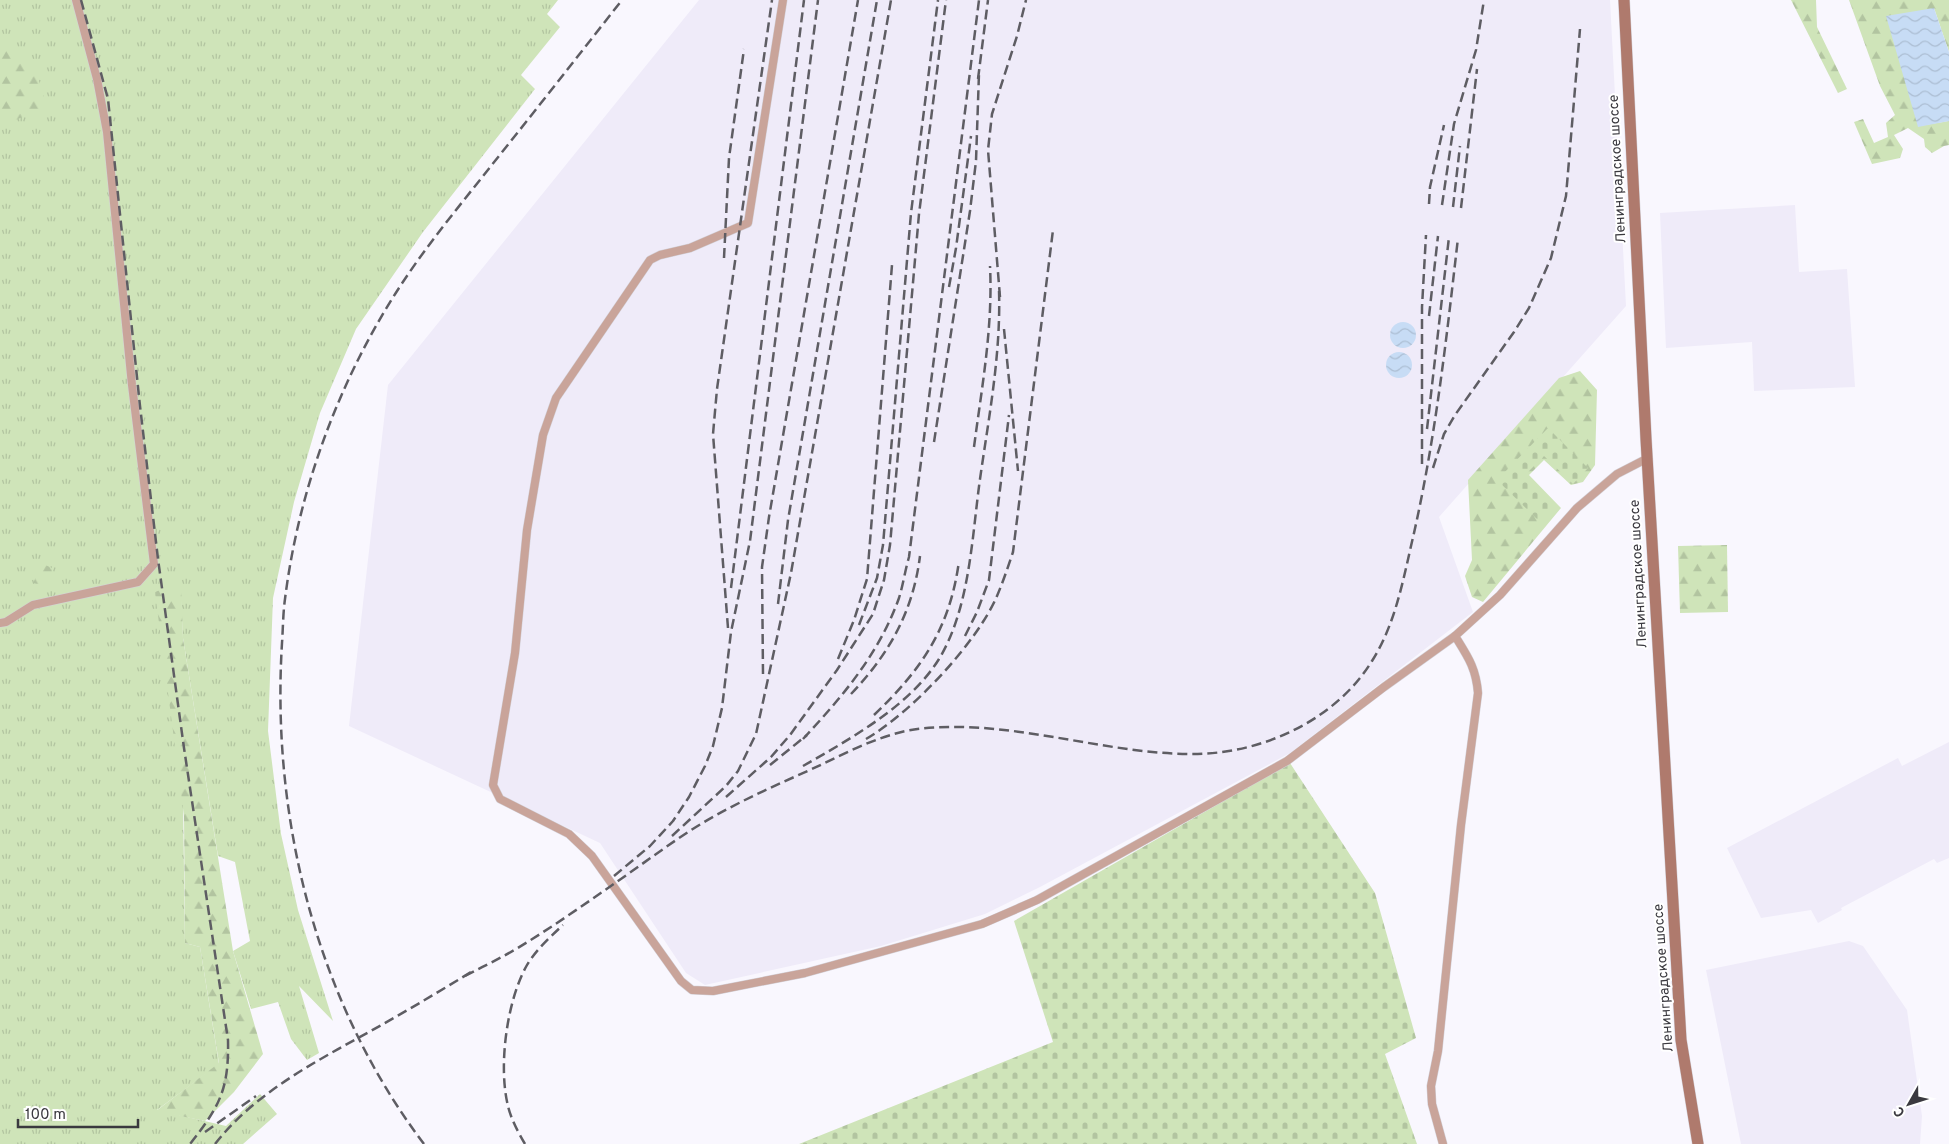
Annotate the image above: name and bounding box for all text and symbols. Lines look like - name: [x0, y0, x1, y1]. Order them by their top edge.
- street label: Ленинградское шоссе: [1606, 94, 1630, 244]
- street label: Ленинградское шоссе: [1627, 499, 1651, 649]
- street label: Ленинградское шоссе: [1650, 903, 1678, 1053]
- north arrow: [1884, 1079, 1934, 1129]
- scale bar: [18, 1096, 138, 1128]
- text: С: [1891, 1102, 1909, 1120]
- text: 100 m: [25, 1106, 66, 1125]

